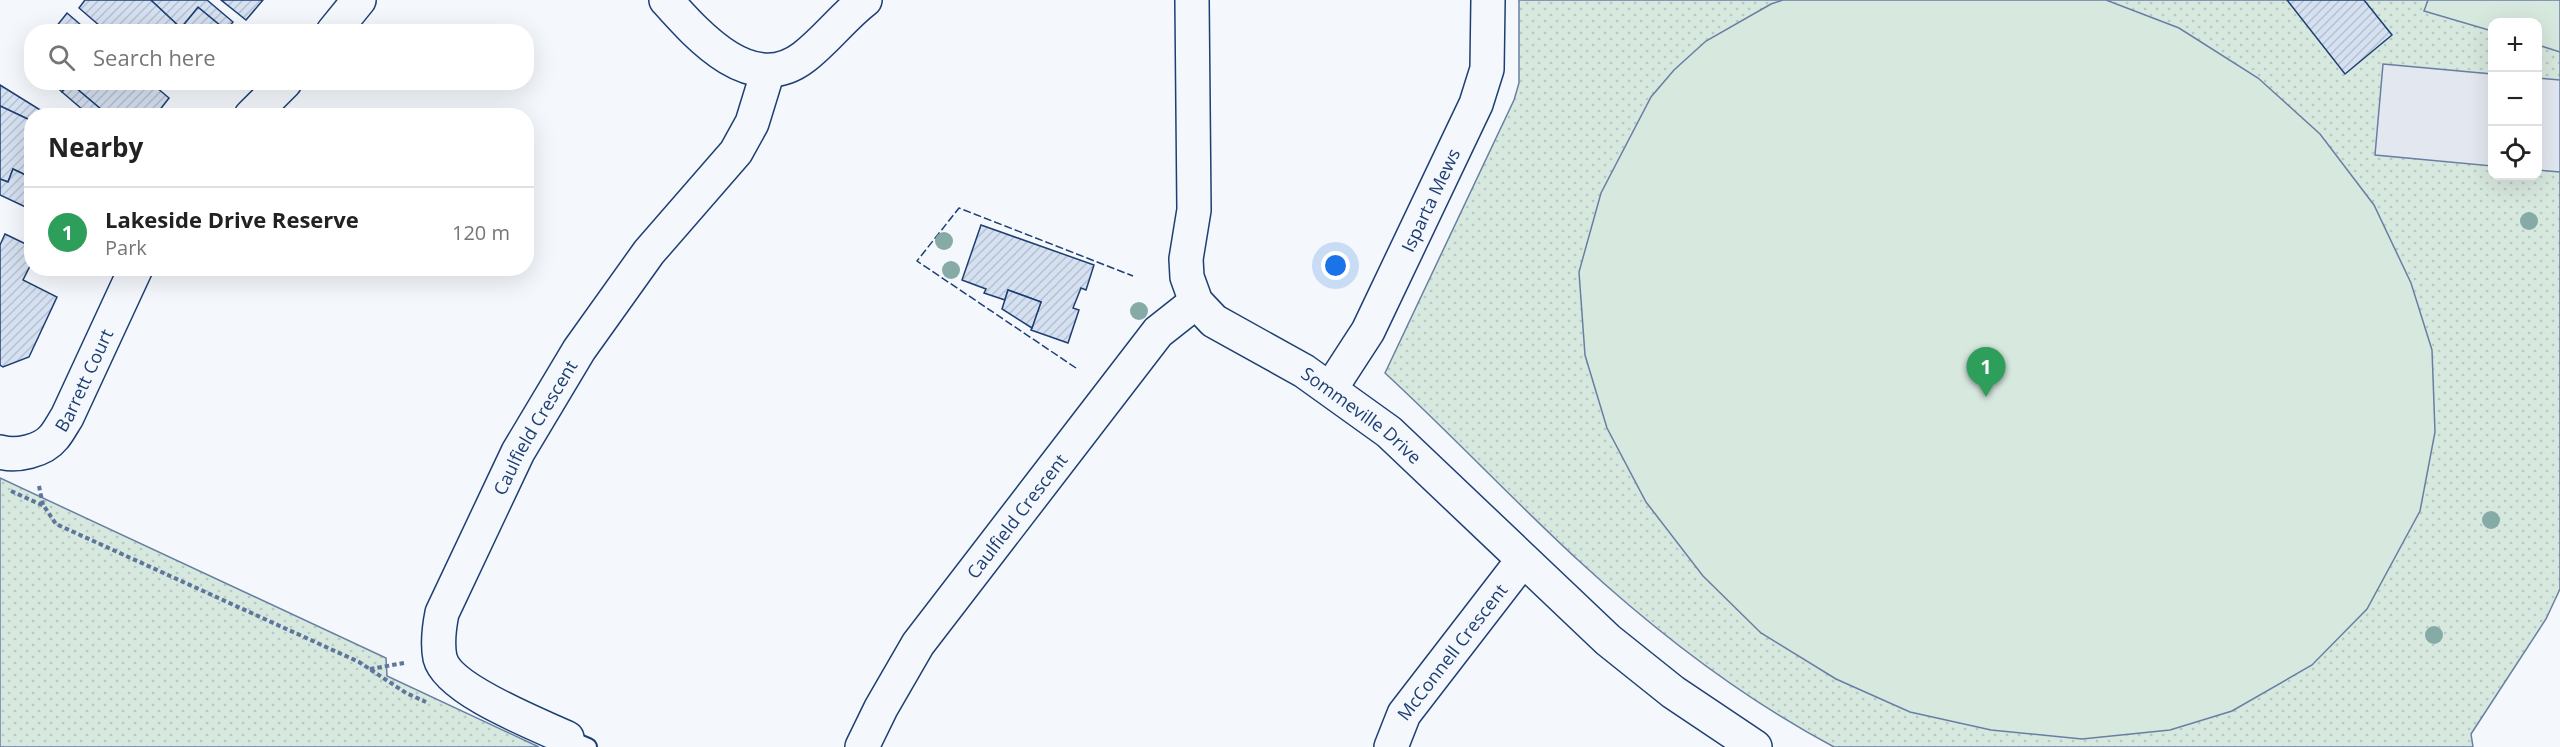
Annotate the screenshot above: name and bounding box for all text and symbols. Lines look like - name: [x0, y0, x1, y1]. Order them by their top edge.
- map controls: [2488, 18, 2542, 180]
- button: +: [2488, 18, 2542, 72]
- search box: [24, 24, 534, 90]
- icon: search: [45, 41, 78, 74]
- text: Search here: [93, 42, 216, 72]
- button: −: [2488, 72, 2542, 126]
- button: locate: [2488, 126, 2542, 180]
- text: Nearby: [48, 129, 143, 165]
- street label: Isparta Mews: [1395, 144, 1465, 256]
- text: Lakeside Drive Reserve: [105, 204, 359, 234]
- text: 1: [62, 219, 73, 246]
- text: 120 m: [452, 219, 510, 246]
- text: Park: [105, 234, 147, 261]
- your location: [1321, 251, 1350, 280]
- street label: Barrett Court: [49, 325, 118, 436]
- pin: 1: [1966, 348, 2006, 397]
- street label: Caulfield Crescent: [487, 355, 582, 499]
- street label: Sommeville Drive: [1297, 361, 1427, 469]
- street label: Caulfield Crescent: [961, 448, 1072, 583]
- street label: McConnell Crescent: [1392, 579, 1512, 725]

